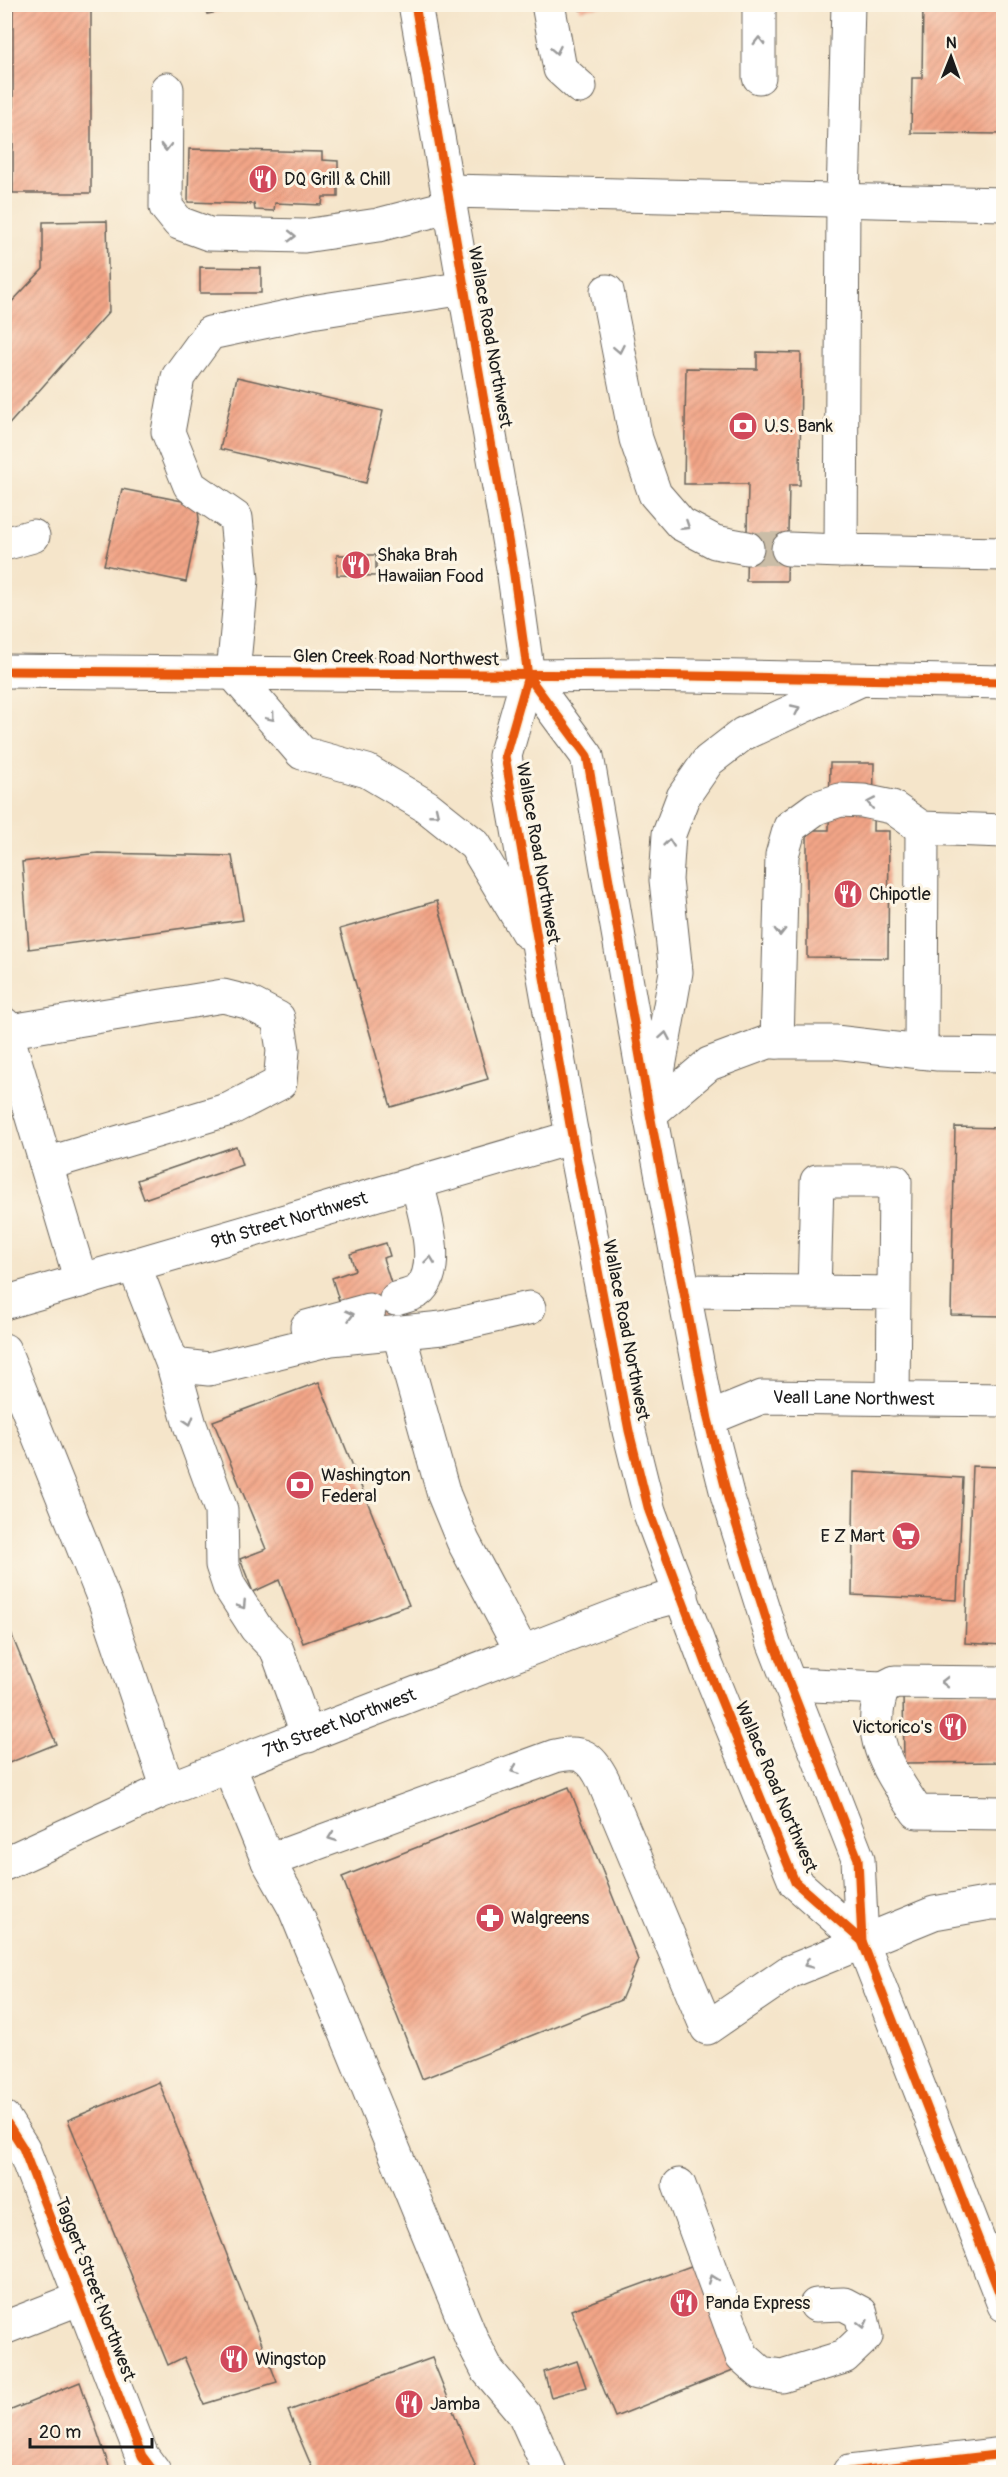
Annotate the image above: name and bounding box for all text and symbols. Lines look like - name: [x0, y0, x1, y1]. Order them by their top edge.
- north arrow: [921, 27, 981, 87]
- text: N: [946, 33, 957, 53]
- one-way arrow: [753, 36, 765, 45]
- one-way arrow: [549, 45, 562, 55]
- one-way arrow: [160, 143, 172, 152]
- restaurant icon: DQ Grill & Chill: [247, 163, 279, 195]
- place label: DQ Grill & Chill: [284, 168, 391, 191]
- one-way arrow: [287, 230, 296, 242]
- street label: Wallace Road Northwest: [463, 244, 517, 430]
- one-way arrow: [612, 343, 625, 353]
- bank icon: U.S. Bank: [727, 410, 759, 442]
- place label: U.S. Bank: [764, 415, 834, 438]
- one-way arrow: [680, 518, 691, 529]
- place label: Shaka Brah Hawaiian Food: [377, 544, 484, 588]
- restaurant icon: Shaka Brah Hawaiian Food: [340, 549, 372, 581]
- street label: Glen Creek Road Northwest: [293, 645, 500, 671]
- one-way arrow: [789, 705, 800, 717]
- one-way arrow: [264, 710, 275, 721]
- street label: Wallace Road Northwest: [511, 760, 565, 946]
- one-way arrow: [866, 797, 876, 810]
- one-way arrow: [428, 805, 439, 816]
- one-way arrow: [662, 839, 675, 848]
- restaurant icon: Chipotle: [832, 878, 864, 910]
- place label: Chipotle: [869, 883, 931, 906]
- one-way arrow: [774, 928, 786, 937]
- one-way arrow: [658, 1032, 671, 1042]
- street label: 9th Street Northwest: [208, 1186, 371, 1254]
- street label: Wallace Road Northwest: [597, 1237, 655, 1423]
- one-way arrow: [423, 1255, 436, 1264]
- one-way arrow: [344, 1310, 355, 1322]
- street label: Veall Lane Northwest: [773, 1386, 935, 1411]
- one-way arrow: [182, 1415, 194, 1426]
- place label: Washington Federal: [321, 1464, 411, 1508]
- bank icon: Washington Federal: [284, 1469, 316, 1501]
- supermarket icon: E Z Mart: [890, 1520, 922, 1552]
- place label: E Z Mart: [821, 1525, 886, 1548]
- one-way arrow: [234, 1599, 245, 1610]
- one-way arrow: [941, 1676, 950, 1688]
- street label: 7th Street Northwest: [259, 1683, 420, 1763]
- street label: Wallace Road Northwest: [729, 1698, 823, 1877]
- restaurant icon: Victorico's: [937, 1711, 969, 1743]
- place label: Victorico's: [852, 1716, 932, 1739]
- one-way arrow: [510, 1763, 521, 1776]
- one-way arrow: [327, 1830, 338, 1843]
- pharmacy icon: Walgreens: [474, 1902, 506, 1934]
- place label: Walgreens: [511, 1907, 589, 1930]
- one-way arrow: [804, 1957, 815, 1969]
- street label: Taggert Street Northwest: [49, 2194, 141, 2385]
- one-way arrow: [708, 2274, 721, 2285]
- restaurant icon: Panda Express: [668, 2287, 700, 2319]
- place label: Panda Express: [705, 2292, 810, 2315]
- one-way arrow: [856, 2319, 869, 2329]
- restaurant icon: Wingstop: [218, 2343, 250, 2375]
- place label: Wingstop: [255, 2348, 326, 2371]
- restaurant icon: Jamba: [393, 2388, 425, 2420]
- place label: Jamba: [430, 2393, 480, 2416]
- scale bar: [30, 2411, 152, 2449]
- text: 20 m: [39, 2421, 81, 2444]

